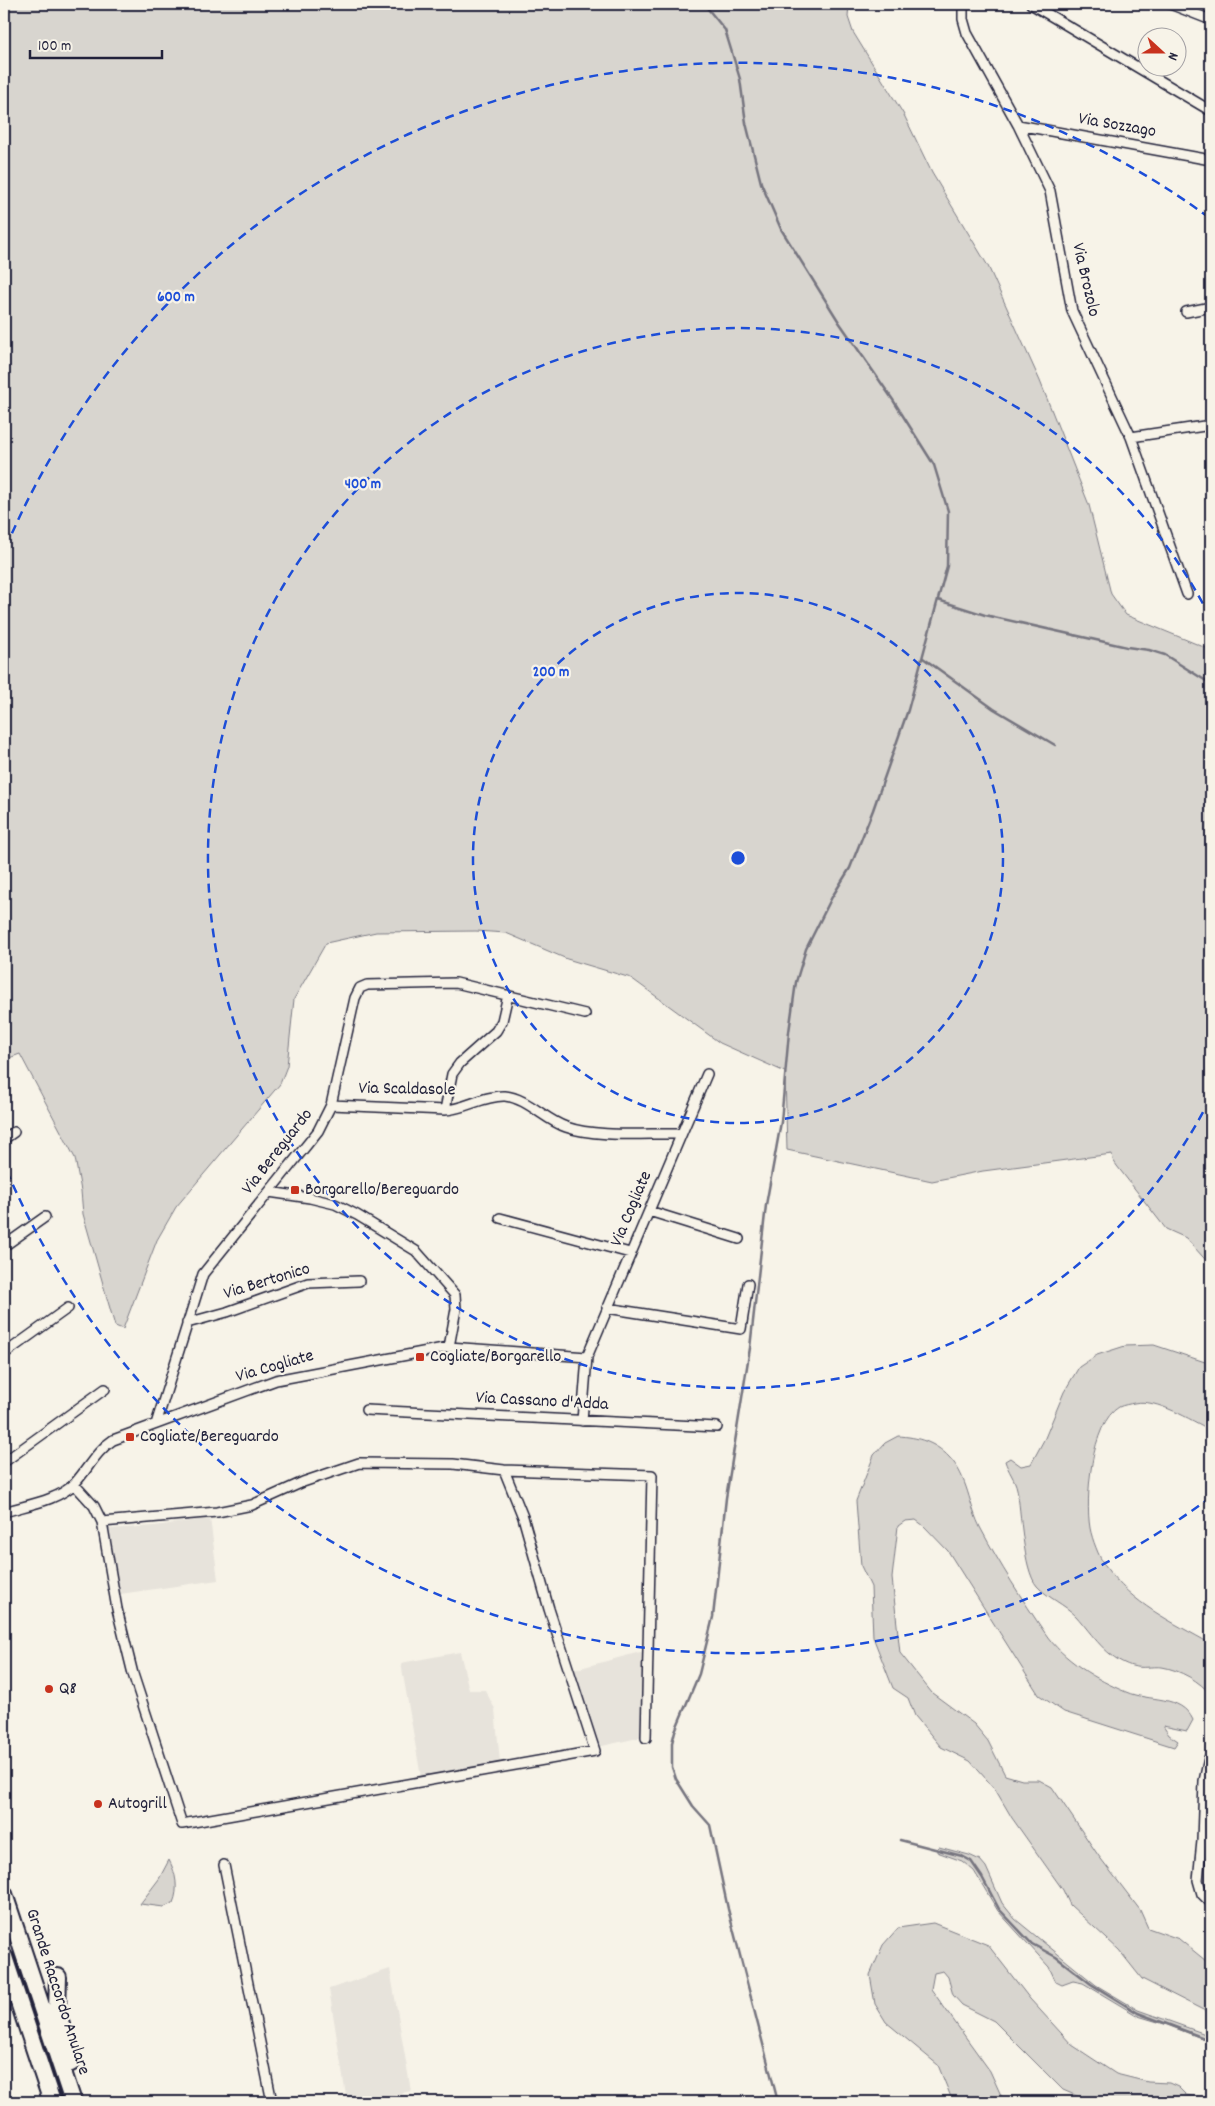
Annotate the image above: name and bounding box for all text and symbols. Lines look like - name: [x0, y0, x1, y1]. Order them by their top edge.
- scale bar: [30, 28, 162, 60]
- north arrow: [1138, 28, 1188, 78]
- text: 100 m: [38, 36, 71, 58]
- text: N: [1162, 49, 1183, 63]
- street label: Via Sozzago: [1076, 107, 1158, 145]
- street label: Via Brozolo: [1064, 241, 1106, 319]
- text: 600 m: [157, 287, 195, 309]
- text: 400 m: [345, 474, 381, 496]
- text: 200 m: [533, 662, 569, 684]
- centre of rings: [729, 849, 747, 867]
- street label: Via Scaldasole: [358, 1077, 456, 1103]
- street label: Via Bereguardo: [237, 1104, 319, 1200]
- street label: Via Cogliate: [605, 1167, 659, 1251]
- place label: Borgarello/Bereguardo: [305, 1178, 459, 1203]
- marker: Borgarello/Bereguardo: [289, 1184, 301, 1196]
- street label: Via Bertonico: [221, 1257, 313, 1307]
- street label: Via Cogliate: [233, 1344, 317, 1390]
- place label: Cogliate/Borgarello: [430, 1345, 561, 1370]
- marker: Cogliate/Borgarello: [414, 1351, 426, 1363]
- street label: Via Cassano d'Adda: [475, 1386, 610, 1418]
- place label: Cogliate/Bereguardo: [140, 1425, 279, 1450]
- marker: Cogliate/Bereguardo: [124, 1431, 136, 1443]
- place label: Q8: [59, 1677, 77, 1702]
- marker: Q8: [43, 1683, 55, 1695]
- place label: Autogrill: [108, 1792, 167, 1817]
- marker: Autogrill: [92, 1798, 104, 1810]
- street label: Grande Raccordo Anulare: [18, 1906, 96, 2078]

